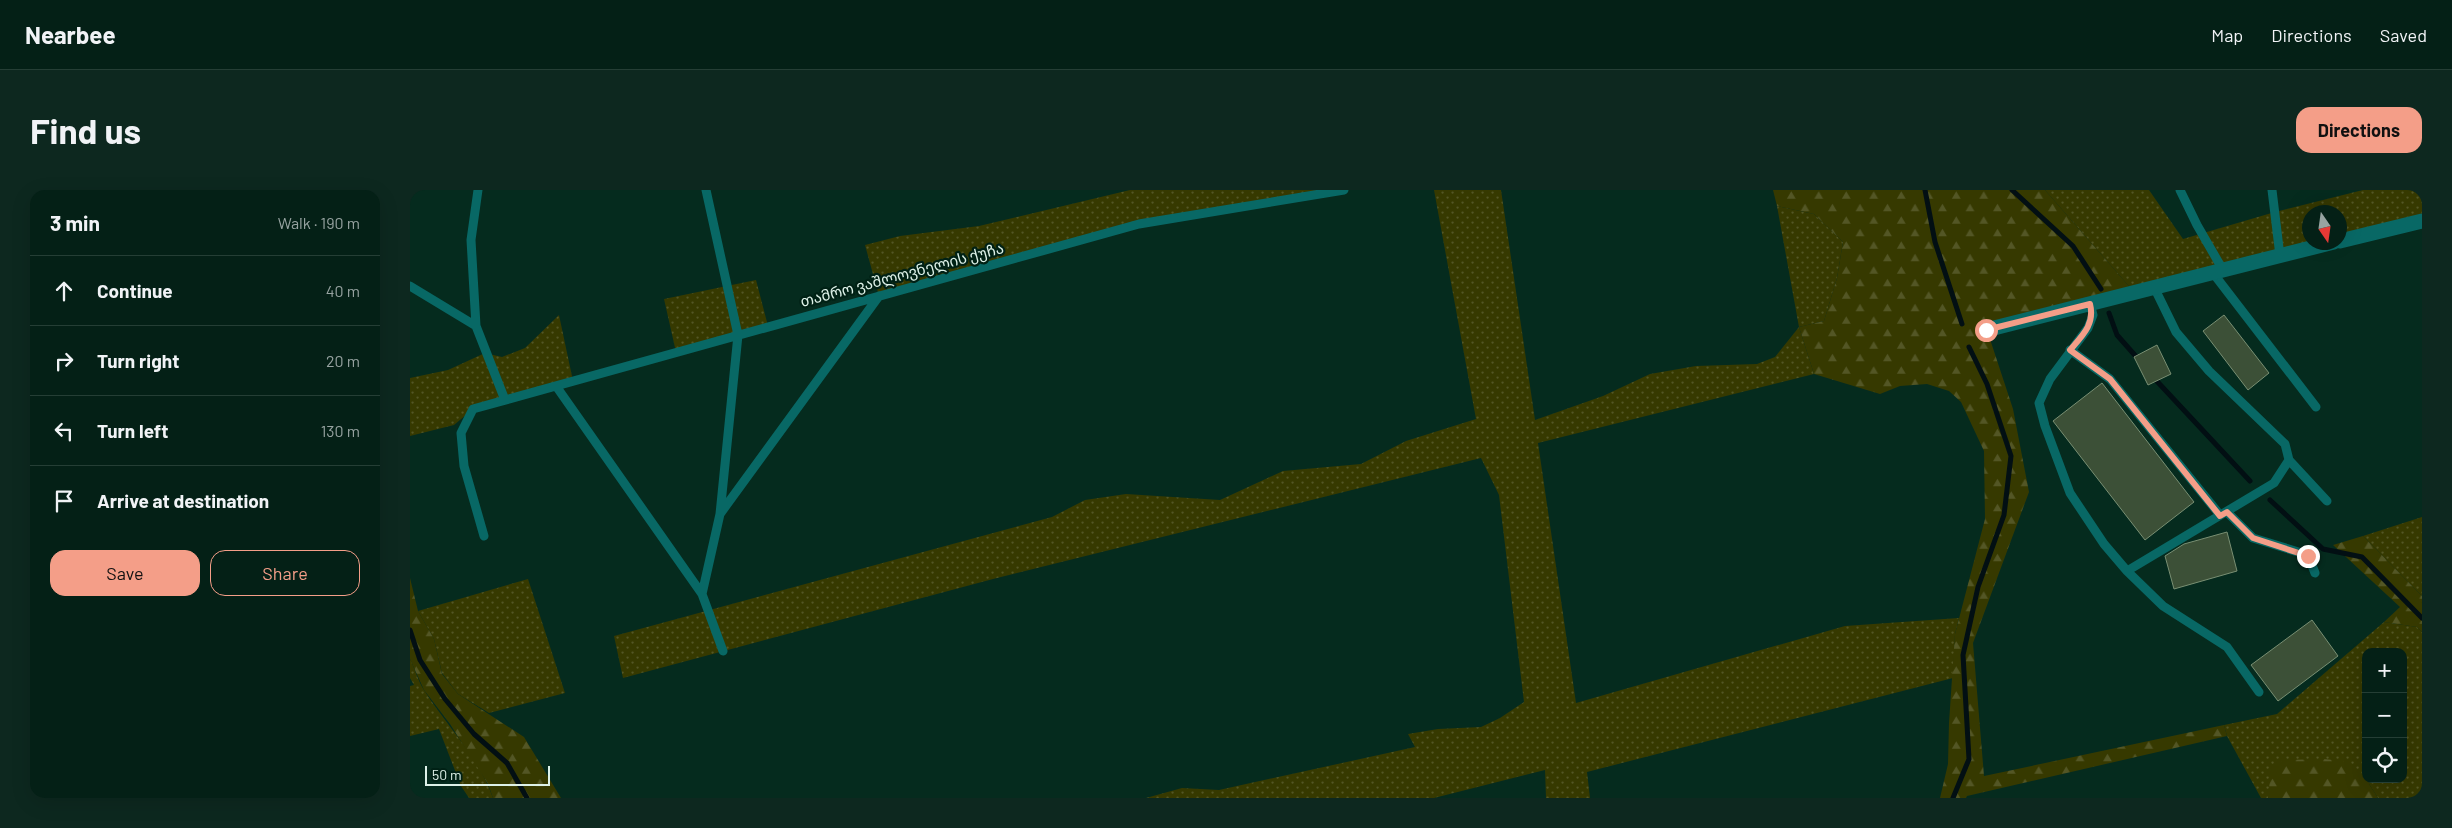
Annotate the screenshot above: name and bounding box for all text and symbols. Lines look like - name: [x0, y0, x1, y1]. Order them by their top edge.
- text: Nearbee: [25, 20, 116, 49]
- text: Map: [2211, 24, 2243, 46]
- text: Directions: [2271, 24, 2352, 46]
- text: Saved: [2380, 24, 2427, 46]
- button: Directions: [2296, 107, 2422, 153]
- text: Find us: [30, 109, 141, 151]
- north arrow: [2302, 205, 2347, 250]
- text: 3 min: [50, 210, 100, 235]
- text: Walk · 190 m: [278, 213, 360, 232]
- street label: თამრო ვაშლოვნელის ქუჩა: [798, 238, 1006, 311]
- icon: ahead: [50, 277, 78, 305]
- text: Continue: [97, 279, 173, 302]
- text: 40 m: [326, 281, 360, 300]
- route start: [1975, 319, 1998, 342]
- icon: right: [50, 347, 78, 375]
- text: Turn right: [97, 349, 179, 372]
- text: 20 m: [326, 351, 360, 370]
- icon: left: [50, 417, 78, 445]
- text: Turn left: [97, 419, 168, 442]
- text: 130 m: [321, 421, 360, 440]
- icon: arrive: [50, 487, 78, 515]
- text: Arrive at destination: [97, 489, 269, 512]
- route end: [2297, 545, 2320, 568]
- button: Save: [50, 550, 200, 596]
- button: Share: [210, 550, 360, 596]
- map controls: [2362, 648, 2407, 783]
- button: +: [2362, 648, 2407, 693]
- button: −: [2362, 693, 2407, 738]
- button: locate: [2362, 738, 2407, 783]
- scale bar: [425, 763, 550, 786]
- text: 50 m: [432, 766, 461, 783]

